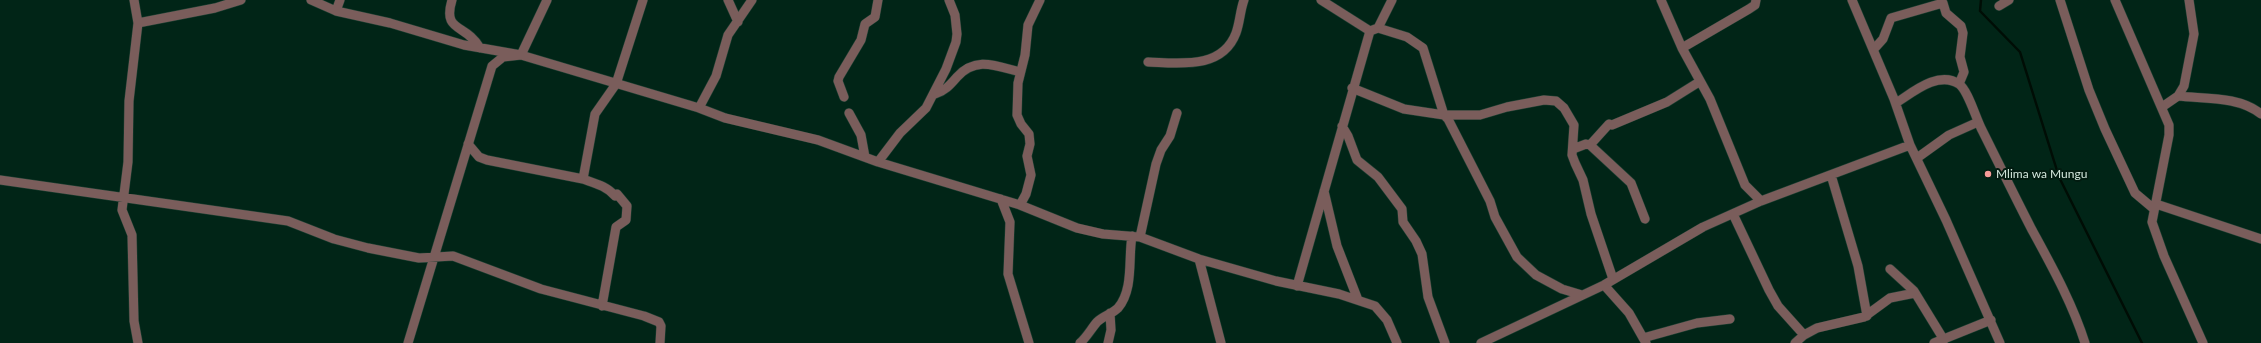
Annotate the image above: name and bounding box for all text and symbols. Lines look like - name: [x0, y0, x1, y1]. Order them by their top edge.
- place label: Mlima wa Mungu: [1996, 167, 2087, 181]
- marker: Mlima wa Mungu: [1983, 169, 1993, 179]

